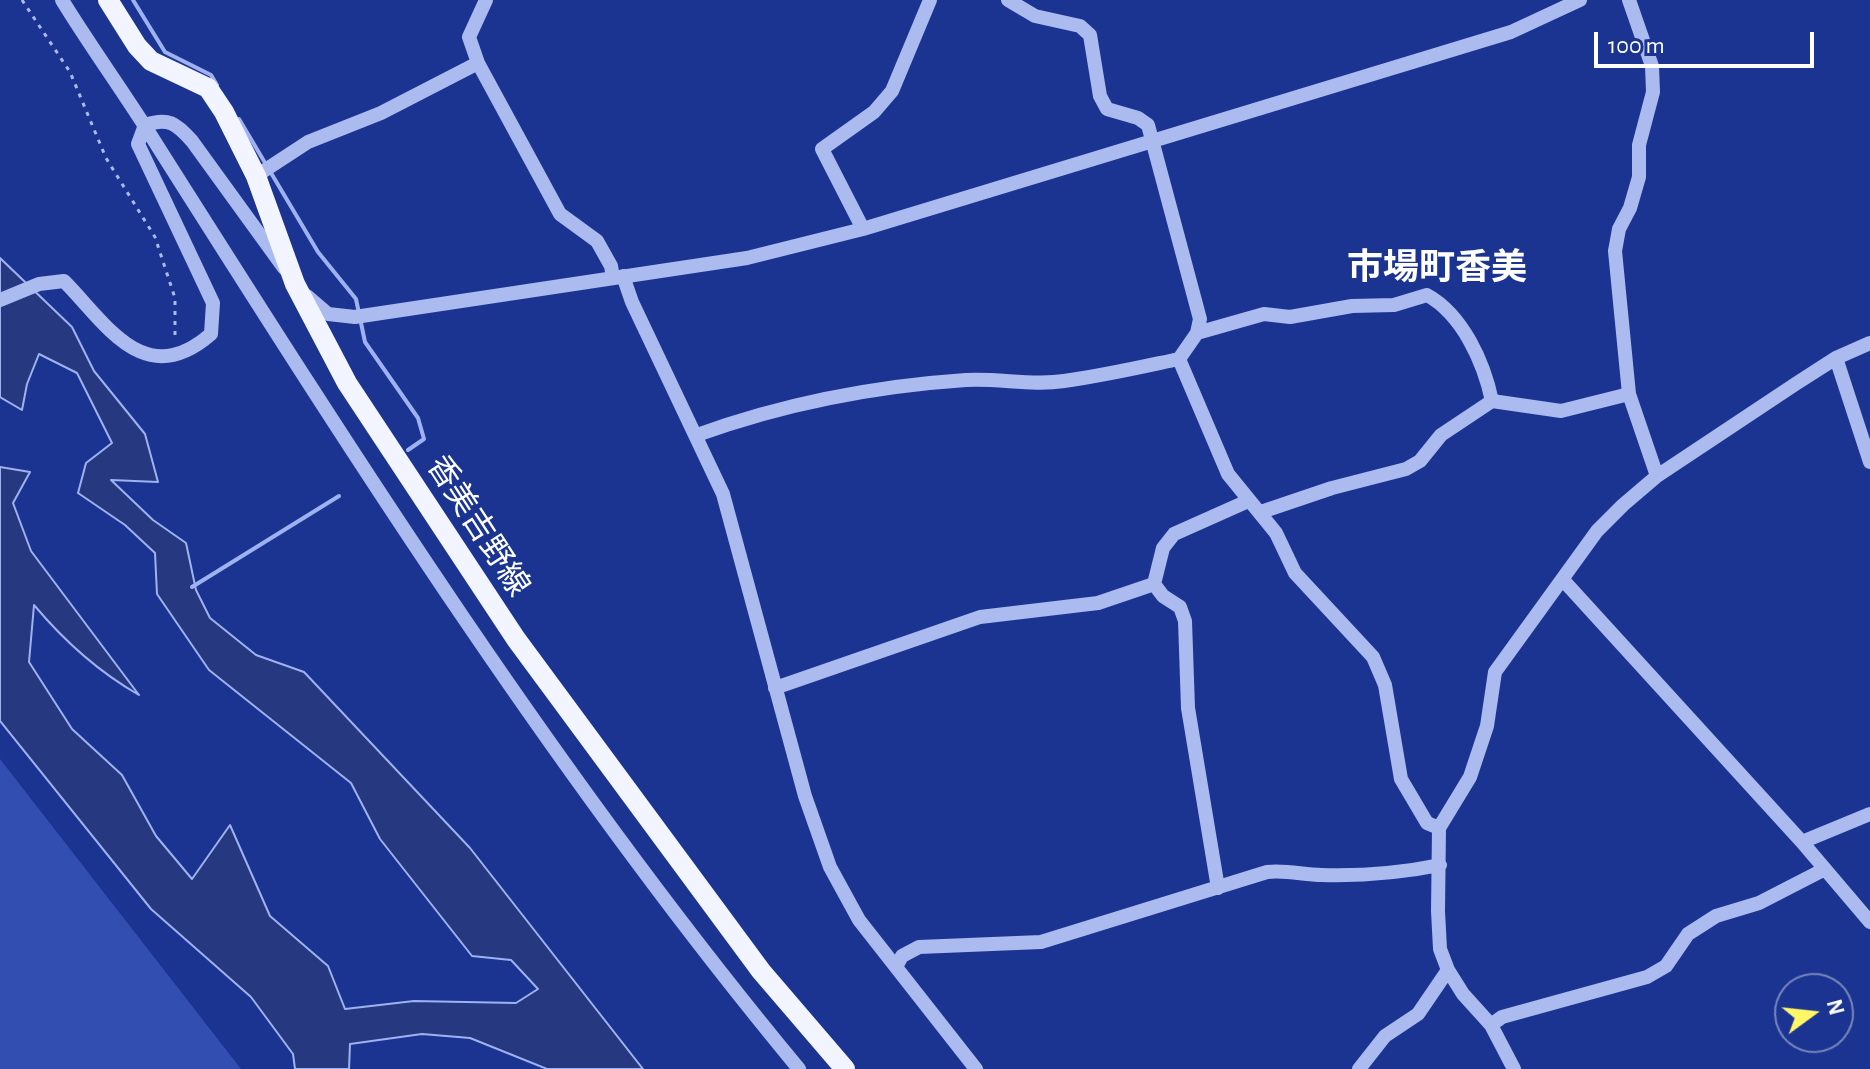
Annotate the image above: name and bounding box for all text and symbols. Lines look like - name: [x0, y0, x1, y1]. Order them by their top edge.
- scale bar: [1598, 16, 1818, 66]
- text: 100 m: [1608, 34, 1665, 58]
- district label: 市場町香美: [1347, 246, 1527, 290]
- street label: 香美吉野線: [418, 448, 538, 604]
- north arrow: [1774, 973, 1854, 1053]
- text: N: [1823, 997, 1848, 1018]

